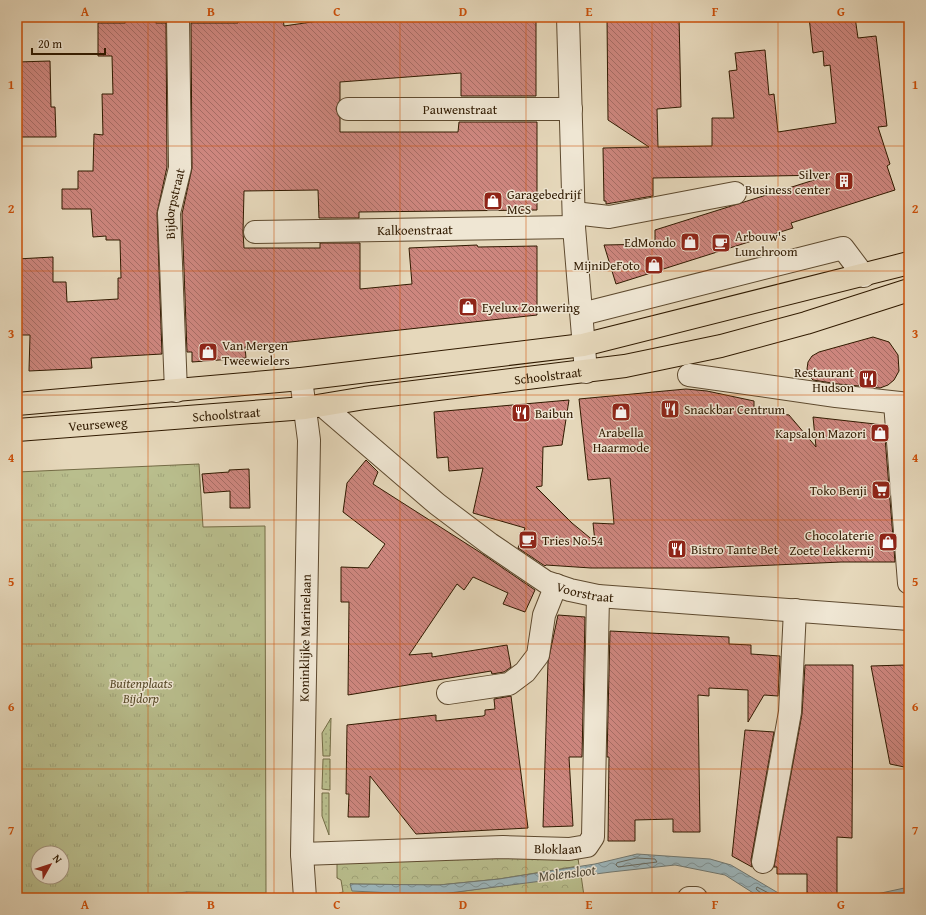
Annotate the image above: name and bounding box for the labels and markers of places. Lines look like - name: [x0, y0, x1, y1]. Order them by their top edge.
- place label: Silver Business center: [745, 165, 831, 199]
- building icon: Silver Business center: [833, 170, 855, 192]
- place label: Garagebedrijf MCS: [507, 185, 583, 219]
- shop icon: Garagebedrijf MCS: [482, 190, 504, 212]
- place label: Arbouw's Lunchroom: [735, 227, 798, 261]
- shop icon: EdMondo: [679, 231, 701, 253]
- cafe icon: Arbouw's Lunchroom: [710, 232, 732, 254]
- place label: EdMondo: [624, 233, 676, 252]
- shop icon: MijniDeFoto: [643, 254, 665, 276]
- place label: MijniDeFoto: [574, 256, 640, 275]
- shop icon: Eyelux Zonwering: [457, 296, 479, 318]
- place label: Eyelux Zonwering: [482, 298, 580, 317]
- place label: Van Mergen Tweewielers: [222, 336, 290, 370]
- shop icon: Van Mergen Tweewielers: [197, 341, 219, 363]
- place label: Restaurant Hudson: [794, 363, 855, 397]
- restaurant icon: Restaurant Hudson: [857, 368, 879, 390]
- restaurant icon: Snackbar Centrum: [659, 398, 681, 420]
- place label: Snackbar Centrum: [684, 400, 785, 419]
- shop icon: Arabella Haarmode: [610, 401, 632, 423]
- restaurant icon: Baibun: [510, 402, 532, 424]
- place label: Baibun: [535, 404, 574, 423]
- shop icon: Kapsalon Mazori: [869, 422, 891, 444]
- place label: Arabella Haarmode: [593, 423, 649, 457]
- place label: Kapsalon Mazori: [775, 424, 866, 443]
- supermarket icon: Toko Benji: [870, 479, 892, 501]
- place label: Toko Benji: [810, 481, 867, 500]
- place label: Chocolaterie Zoete Lekkernij: [790, 526, 874, 560]
- cafe icon: Tries No.54: [517, 529, 539, 551]
- place label: Tries No.54: [542, 531, 603, 550]
- shop icon: Chocolaterie Zoete Lekkernij: [877, 531, 899, 553]
- restaurant icon: Bistro Tante Bet: [666, 538, 688, 560]
- place label: Bistro Tante Bet: [691, 540, 779, 559]

